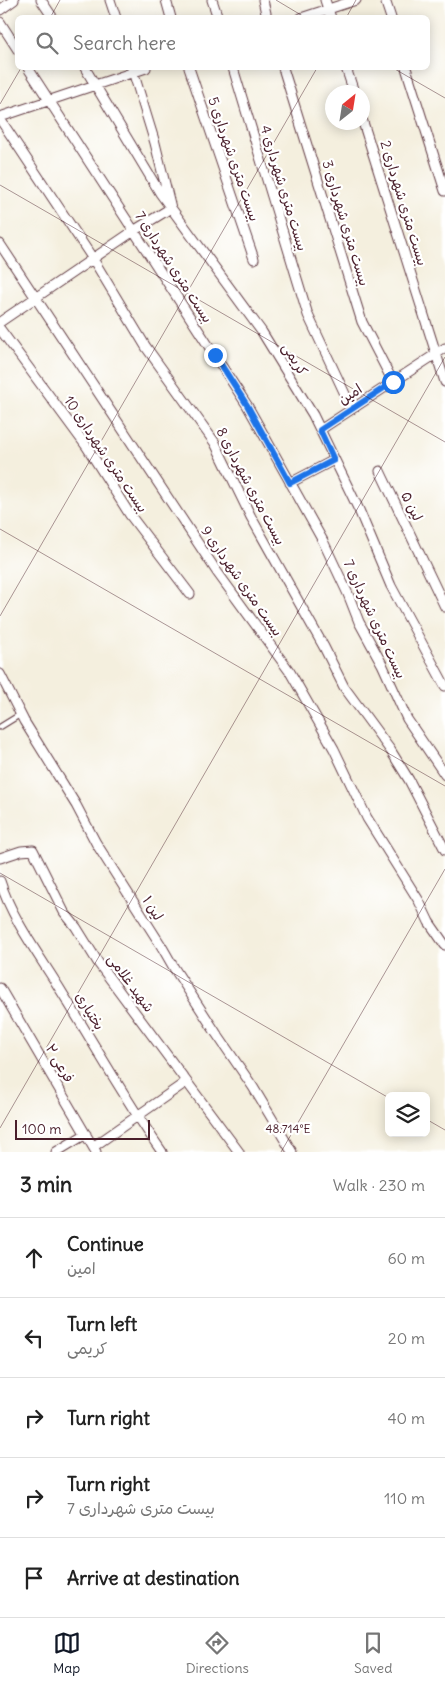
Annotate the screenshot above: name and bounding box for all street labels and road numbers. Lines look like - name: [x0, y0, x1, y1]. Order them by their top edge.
- street label: بیست متری شهرداری 5: [204, 94, 264, 224]
- street label: بیست متری شهرداری 4: [256, 123, 312, 253]
- street label: بیست متری شهرداری 2: [376, 138, 432, 268]
- street label: بیست متری شهرداری 3: [318, 158, 374, 288]
- street label: بیست متری شهرداری 7: [131, 208, 217, 326]
- street label: کریمی: [278, 339, 312, 379]
- street label: امین: [335, 380, 365, 408]
- street label: بیست متری شهرداری 10: [60, 392, 152, 516]
- street label: بیست متری شهرداری 8: [212, 424, 290, 548]
- street label: لین ۵: [397, 488, 427, 524]
- street label: بیست متری شهرداری 9: [197, 522, 287, 640]
- street label: بیست متری شهرداری 7: [340, 557, 410, 681]
- street label: لین ۱: [139, 892, 167, 924]
- street label: شهید غلامی: [104, 950, 158, 1016]
- street label: بختیاری: [71, 989, 109, 1033]
- street label: ۲ فرعی: [42, 1040, 78, 1086]

